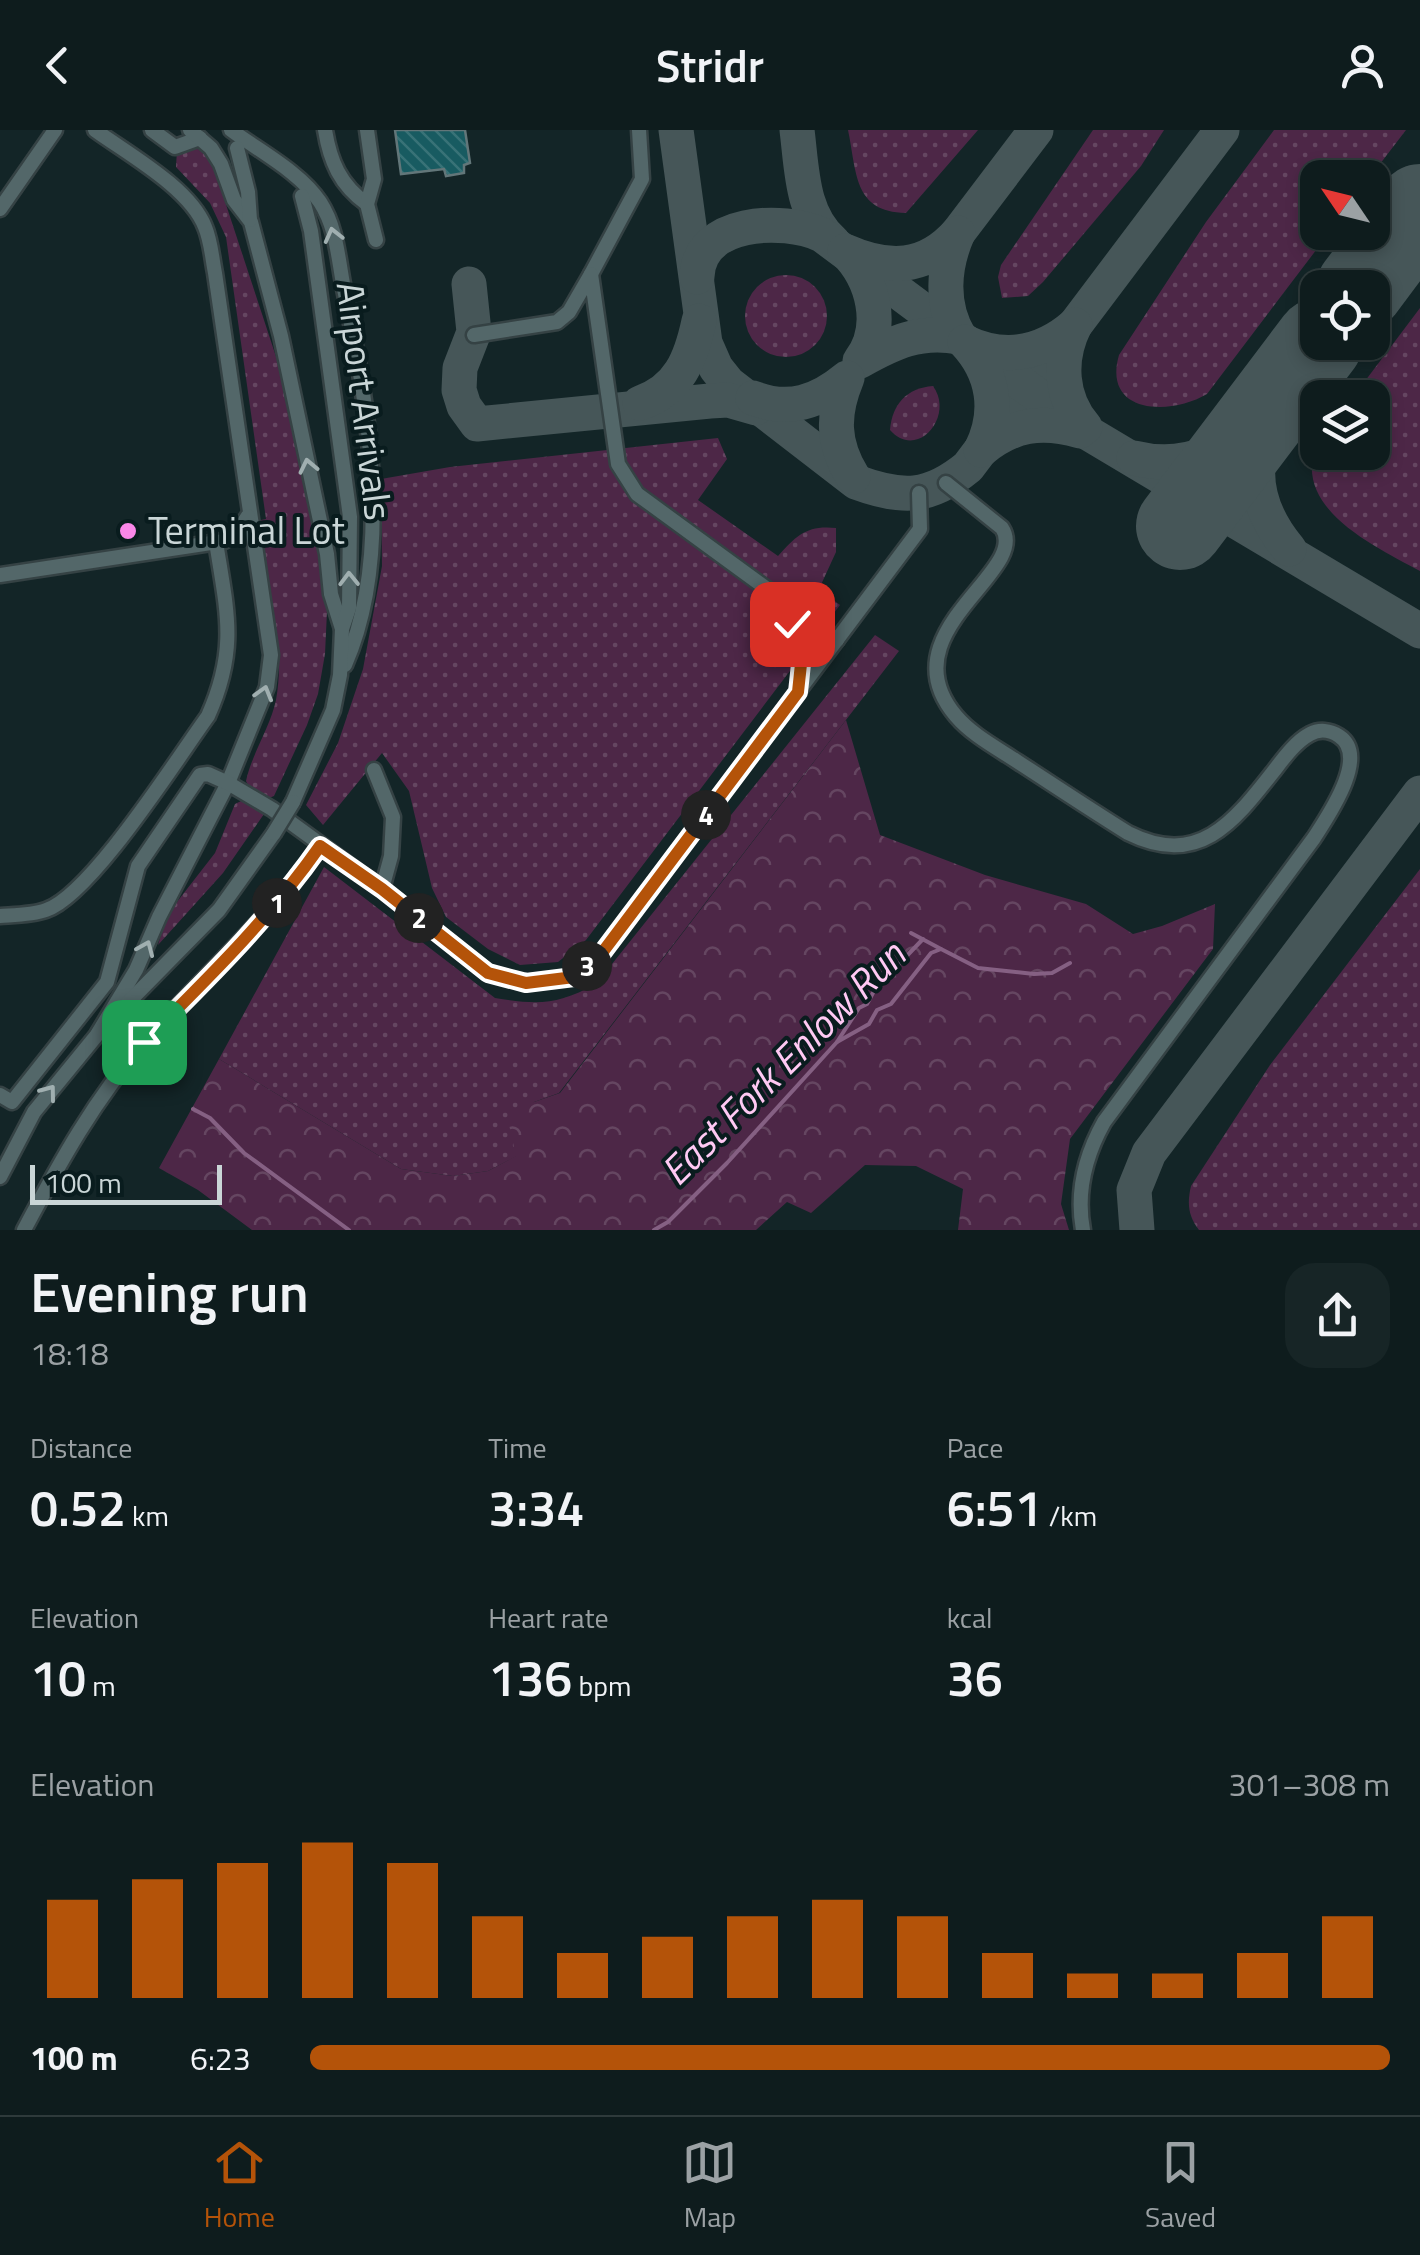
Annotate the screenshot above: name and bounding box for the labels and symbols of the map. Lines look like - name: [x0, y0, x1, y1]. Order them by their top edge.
- north arrow: [1300, 160, 1390, 250]
- one-way arrow: [324, 227, 345, 244]
- street label: Airport Arrivals: [322, 278, 408, 523]
- one-way arrow: [299, 457, 320, 474]
- place label: Terminal Lot: [148, 501, 345, 559]
- marker: Terminal Lot: [117, 520, 139, 542]
- one-way arrow: [338, 570, 359, 586]
- pin: [750, 582, 835, 667]
- one-way arrow: [252, 685, 273, 702]
- pin: 4: [681, 790, 731, 840]
- pin: 1: [252, 878, 302, 928]
- pin: 2: [394, 893, 444, 943]
- water label: East Fork Enlow Run: [646, 925, 920, 1199]
- one-way arrow: [134, 940, 154, 958]
- pin: 3: [562, 941, 612, 991]
- pin: [102, 1000, 187, 1085]
- one-way arrow: [37, 1085, 54, 1103]
- scale bar: [30, 1160, 222, 1204]

